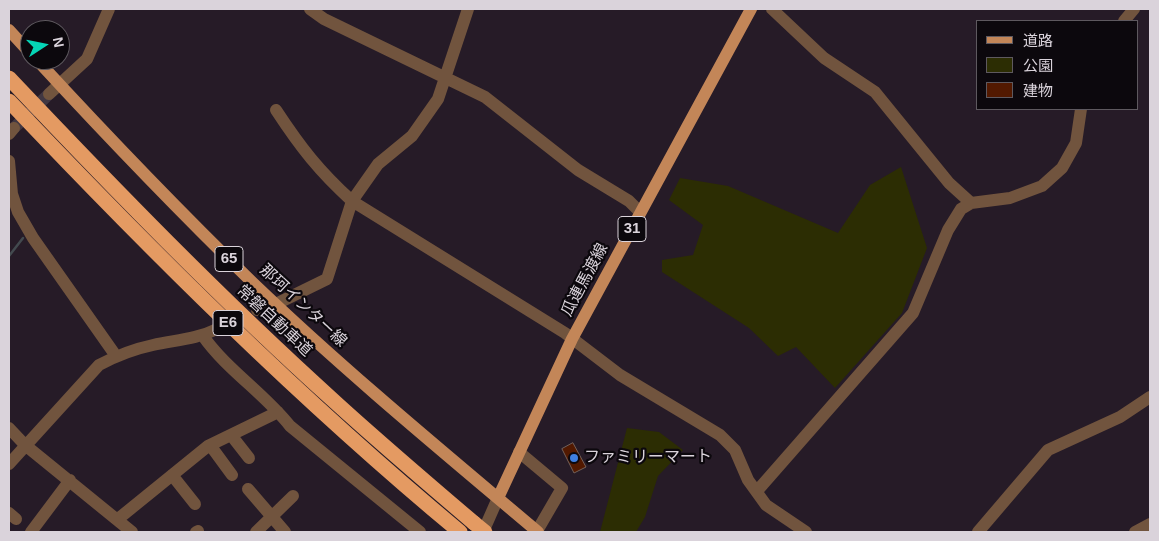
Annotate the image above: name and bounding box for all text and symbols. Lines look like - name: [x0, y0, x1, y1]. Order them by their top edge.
- north arrow: [20, 20, 70, 70]
- legend: [976, 20, 1139, 110]
- text: 道路: [1023, 32, 1053, 49]
- text: N: [50, 36, 68, 49]
- text: 公園: [1023, 57, 1053, 74]
- text: 建物: [1023, 82, 1053, 99]
- road number: 31: [618, 216, 646, 242]
- street label: 瓜連馬渡線: [558, 240, 612, 320]
- road number: 65: [215, 246, 243, 272]
- street label: 那珂インター線: [255, 261, 351, 351]
- street label: 常磐自動車道: [232, 281, 316, 361]
- road number: E6: [213, 310, 243, 336]
- place label: ファミリーマート: [584, 448, 712, 468]
- marker: ファミリーマート: [568, 452, 580, 464]

